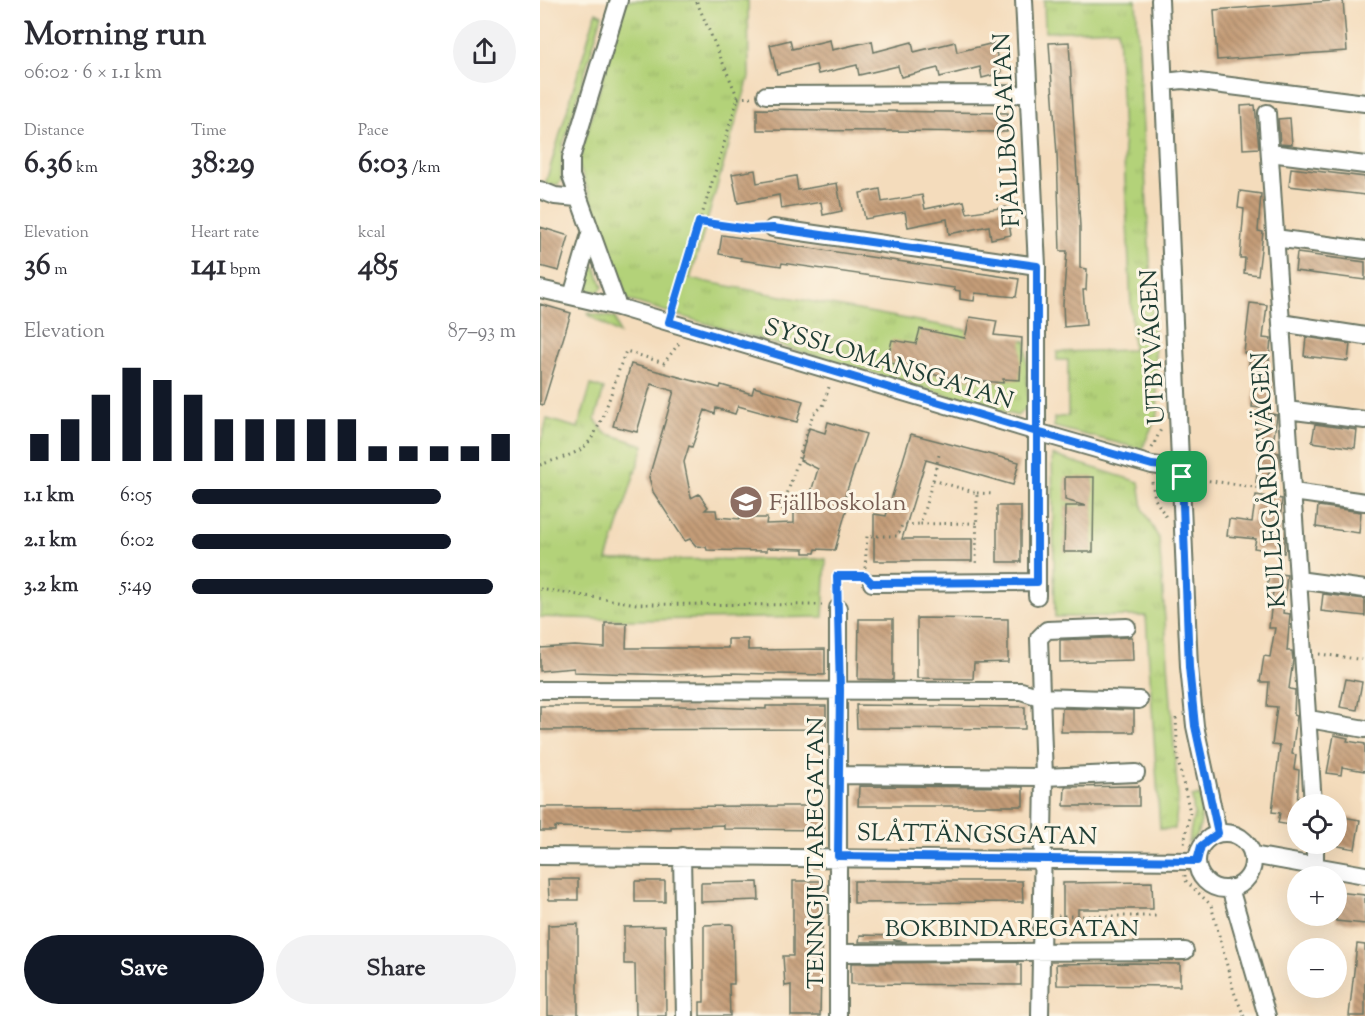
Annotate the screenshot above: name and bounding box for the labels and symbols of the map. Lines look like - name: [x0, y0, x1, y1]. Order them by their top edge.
- street label: FJÄLLBOGATAN: [986, 32, 1030, 228]
- street label: UTBYVÄGEN: [1133, 268, 1175, 425]
- street label: SYSSLOMANSGATAN: [760, 311, 1017, 419]
- street label: KULLEGÅRDSVÄGEN: [1244, 351, 1296, 609]
- pin: [1156, 451, 1207, 502]
- school or university icon: Fjällboskolan: [728, 484, 764, 520]
- place label: Fjällboskolan: [769, 487, 907, 521]
- street label: TENNGJUTAREGATAN: [800, 717, 834, 989]
- street label: SLÅTTÄNGSGATAN: [856, 817, 1098, 855]
- street label: BOKBINDAREGATAN: [885, 913, 1139, 947]

